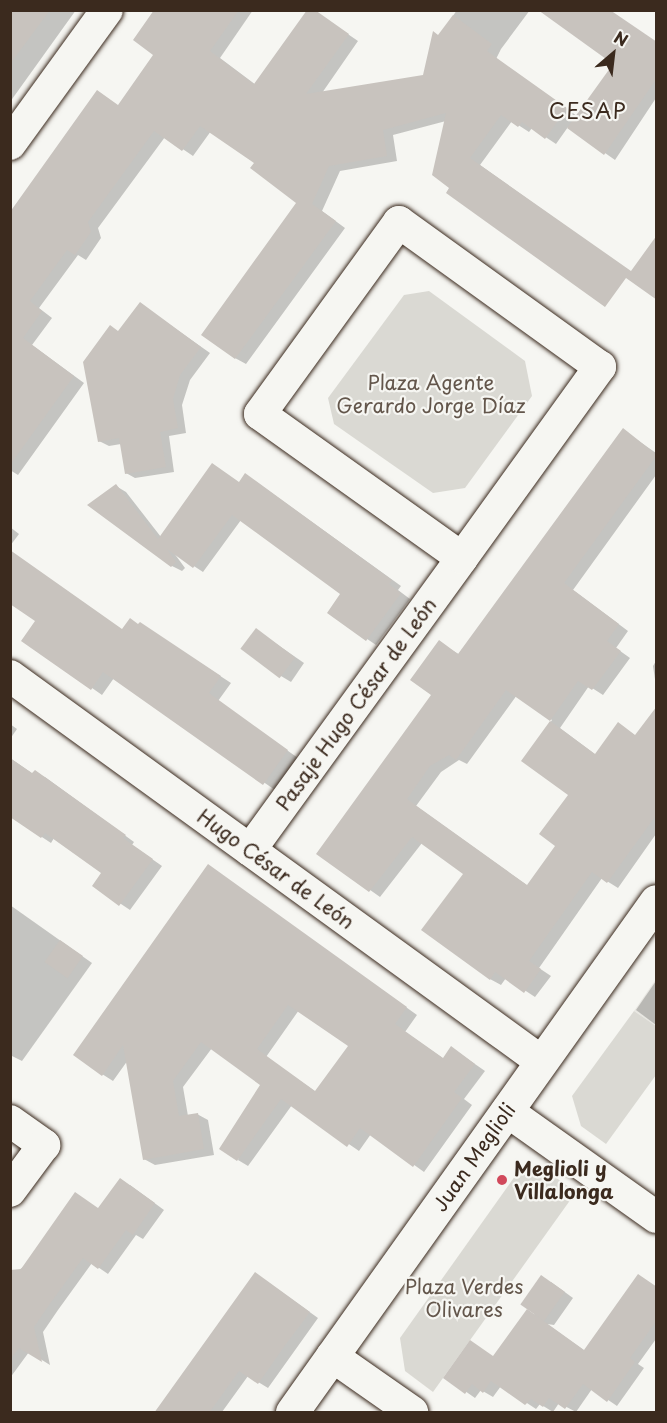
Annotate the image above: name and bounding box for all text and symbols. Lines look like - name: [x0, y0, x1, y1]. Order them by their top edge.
- north arrow: [583, 24, 643, 84]
- text: N: [610, 25, 633, 52]
- district label: CESAP: [549, 97, 627, 123]
- park label: Plaza Agente Gerardo Jorge Díaz: [335, 370, 527, 417]
- street label: Pasaje Hugo César de León: [270, 592, 442, 816]
- street label: Hugo César de León: [192, 803, 360, 935]
- street label: Juan Meglioli: [428, 1098, 520, 1216]
- place label: Meglioli y Villalonga: [514, 1156, 613, 1203]
- marker: Meglioli y Villalonga: [495, 1173, 509, 1187]
- park label: Plaza Verdes Olivares: [404, 1275, 524, 1322]

